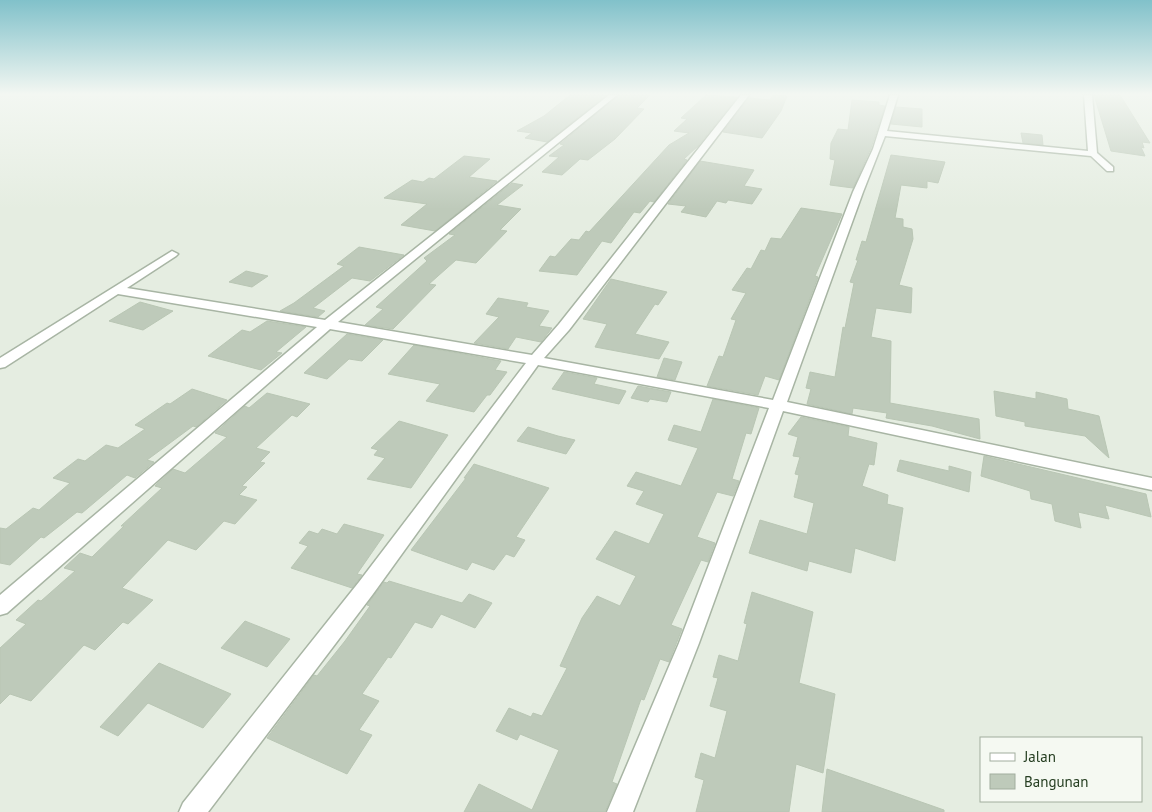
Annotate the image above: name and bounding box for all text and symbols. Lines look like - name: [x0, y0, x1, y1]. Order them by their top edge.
- legend: [980, 737, 1142, 802]
- text: Jalan: [1023, 747, 1056, 766]
- text: Bangunan: [1024, 772, 1088, 791]

